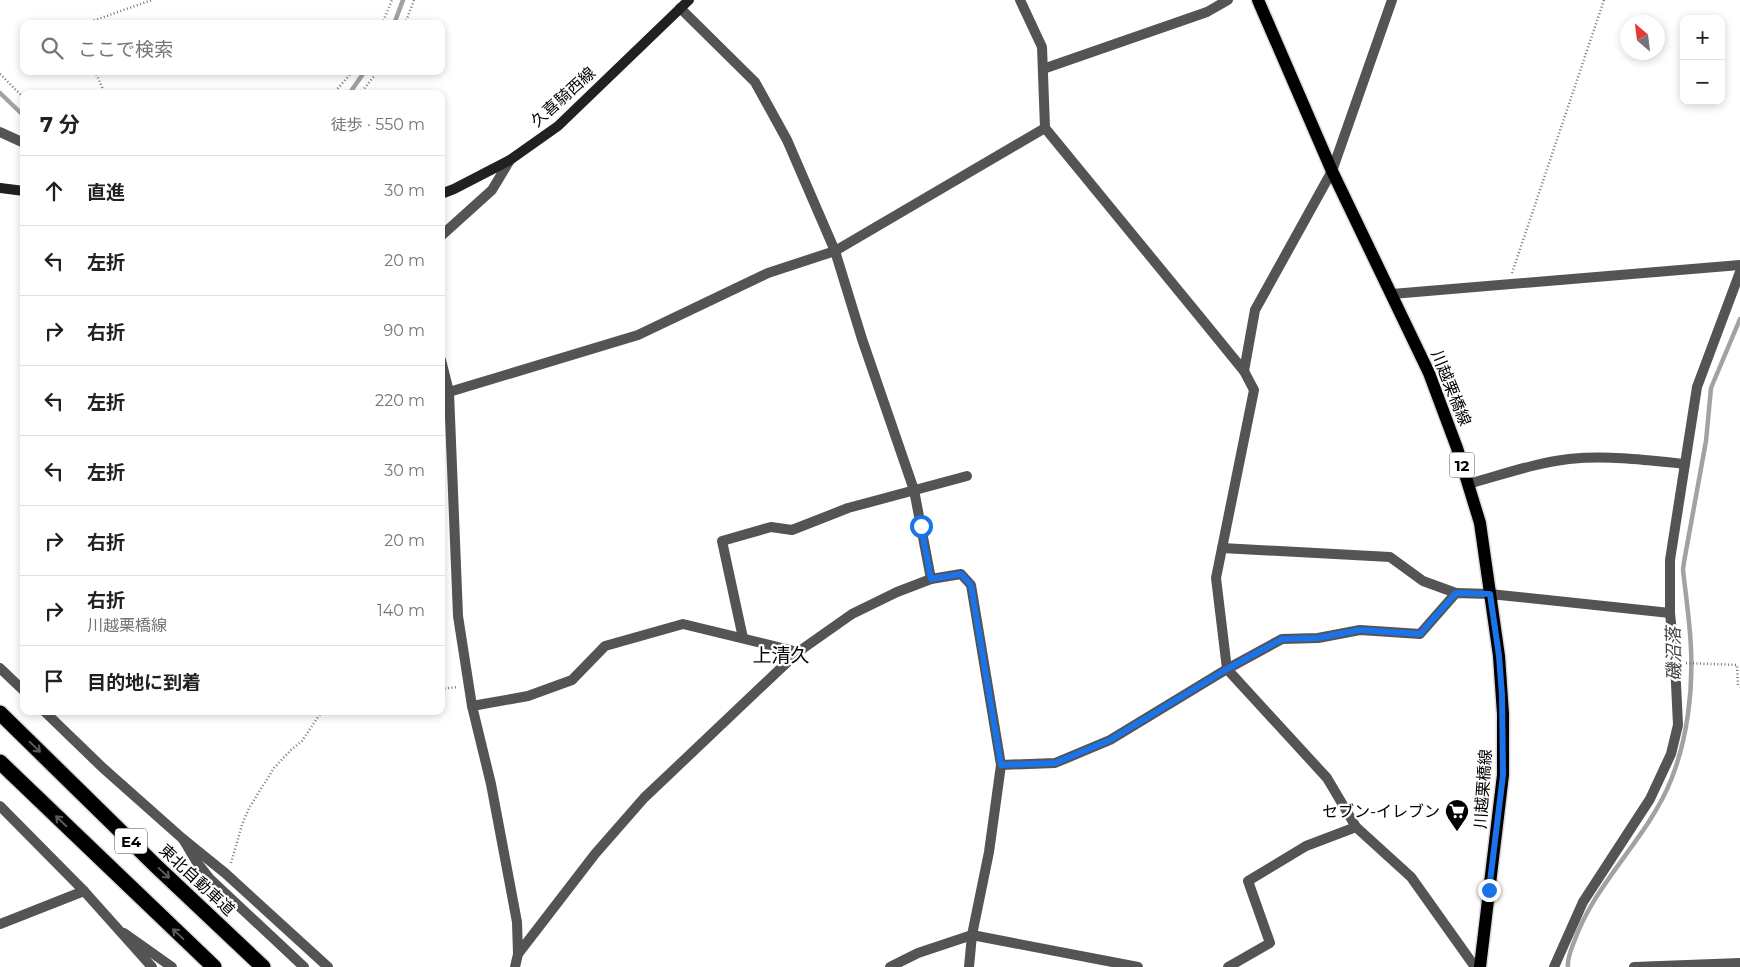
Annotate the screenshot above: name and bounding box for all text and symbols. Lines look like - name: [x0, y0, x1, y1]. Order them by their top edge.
- north arrow: [1620, 15, 1665, 60]
- map controls: [1680, 15, 1725, 105]
- button: +: [1680, 15, 1725, 60]
- search box: [20, 20, 445, 75]
- icon: search: [38, 34, 66, 62]
- text: ここで検索: [78, 38, 173, 61]
- button: −: [1680, 60, 1725, 105]
- street label: 久喜騎西線: [527, 63, 599, 131]
- text: 7 分: [40, 112, 80, 137]
- text: 徒歩 · 550 m: [331, 115, 425, 134]
- icon: ahead: [40, 177, 68, 205]
- text: 直進: [87, 181, 125, 204]
- text: 30 m: [384, 181, 425, 200]
- icon: left: [40, 247, 68, 275]
- text: 左折: [87, 251, 125, 274]
- text: 20 m: [384, 251, 425, 270]
- icon: right: [40, 317, 68, 345]
- text: 右折: [87, 321, 125, 344]
- text: 90 m: [383, 321, 425, 340]
- street label: 川越栗橋線: [1427, 347, 1475, 429]
- icon: left: [40, 387, 68, 415]
- text: 左折: [87, 391, 125, 414]
- text: 220 m: [375, 391, 425, 410]
- road number: 12: [1450, 452, 1474, 478]
- icon: left: [40, 457, 68, 485]
- text: 左折: [87, 461, 125, 484]
- text: 30 m: [384, 461, 425, 480]
- route start: [910, 515, 933, 538]
- icon: right: [40, 527, 68, 555]
- text: 右折: [87, 531, 125, 554]
- text: 20 m: [384, 531, 425, 550]
- text: 右折: [87, 589, 125, 612]
- icon: right: [40, 597, 68, 625]
- text: 140 m: [377, 601, 425, 620]
- text: 川越栗橋線: [87, 616, 167, 635]
- water label: 磯沼落: [1662, 624, 1685, 681]
- district label: 上清久: [752, 644, 810, 667]
- icon: arrive: [40, 667, 68, 695]
- text: 目的地に到着: [87, 671, 201, 694]
- one-way arrow: [28, 741, 40, 753]
- street label: 川越栗橋線: [1471, 748, 1495, 830]
- supermarket icon: セブン-イレブン: [1444, 798, 1470, 832]
- place label: セブン-イレブン: [1322, 802, 1440, 821]
- one-way arrow: [55, 815, 67, 827]
- road number: E4: [115, 828, 147, 854]
- street label: 東北自動車道: [155, 840, 239, 920]
- one-way arrow: [157, 867, 170, 879]
- route end: [1478, 879, 1501, 902]
- one-way arrow: [172, 928, 185, 940]

